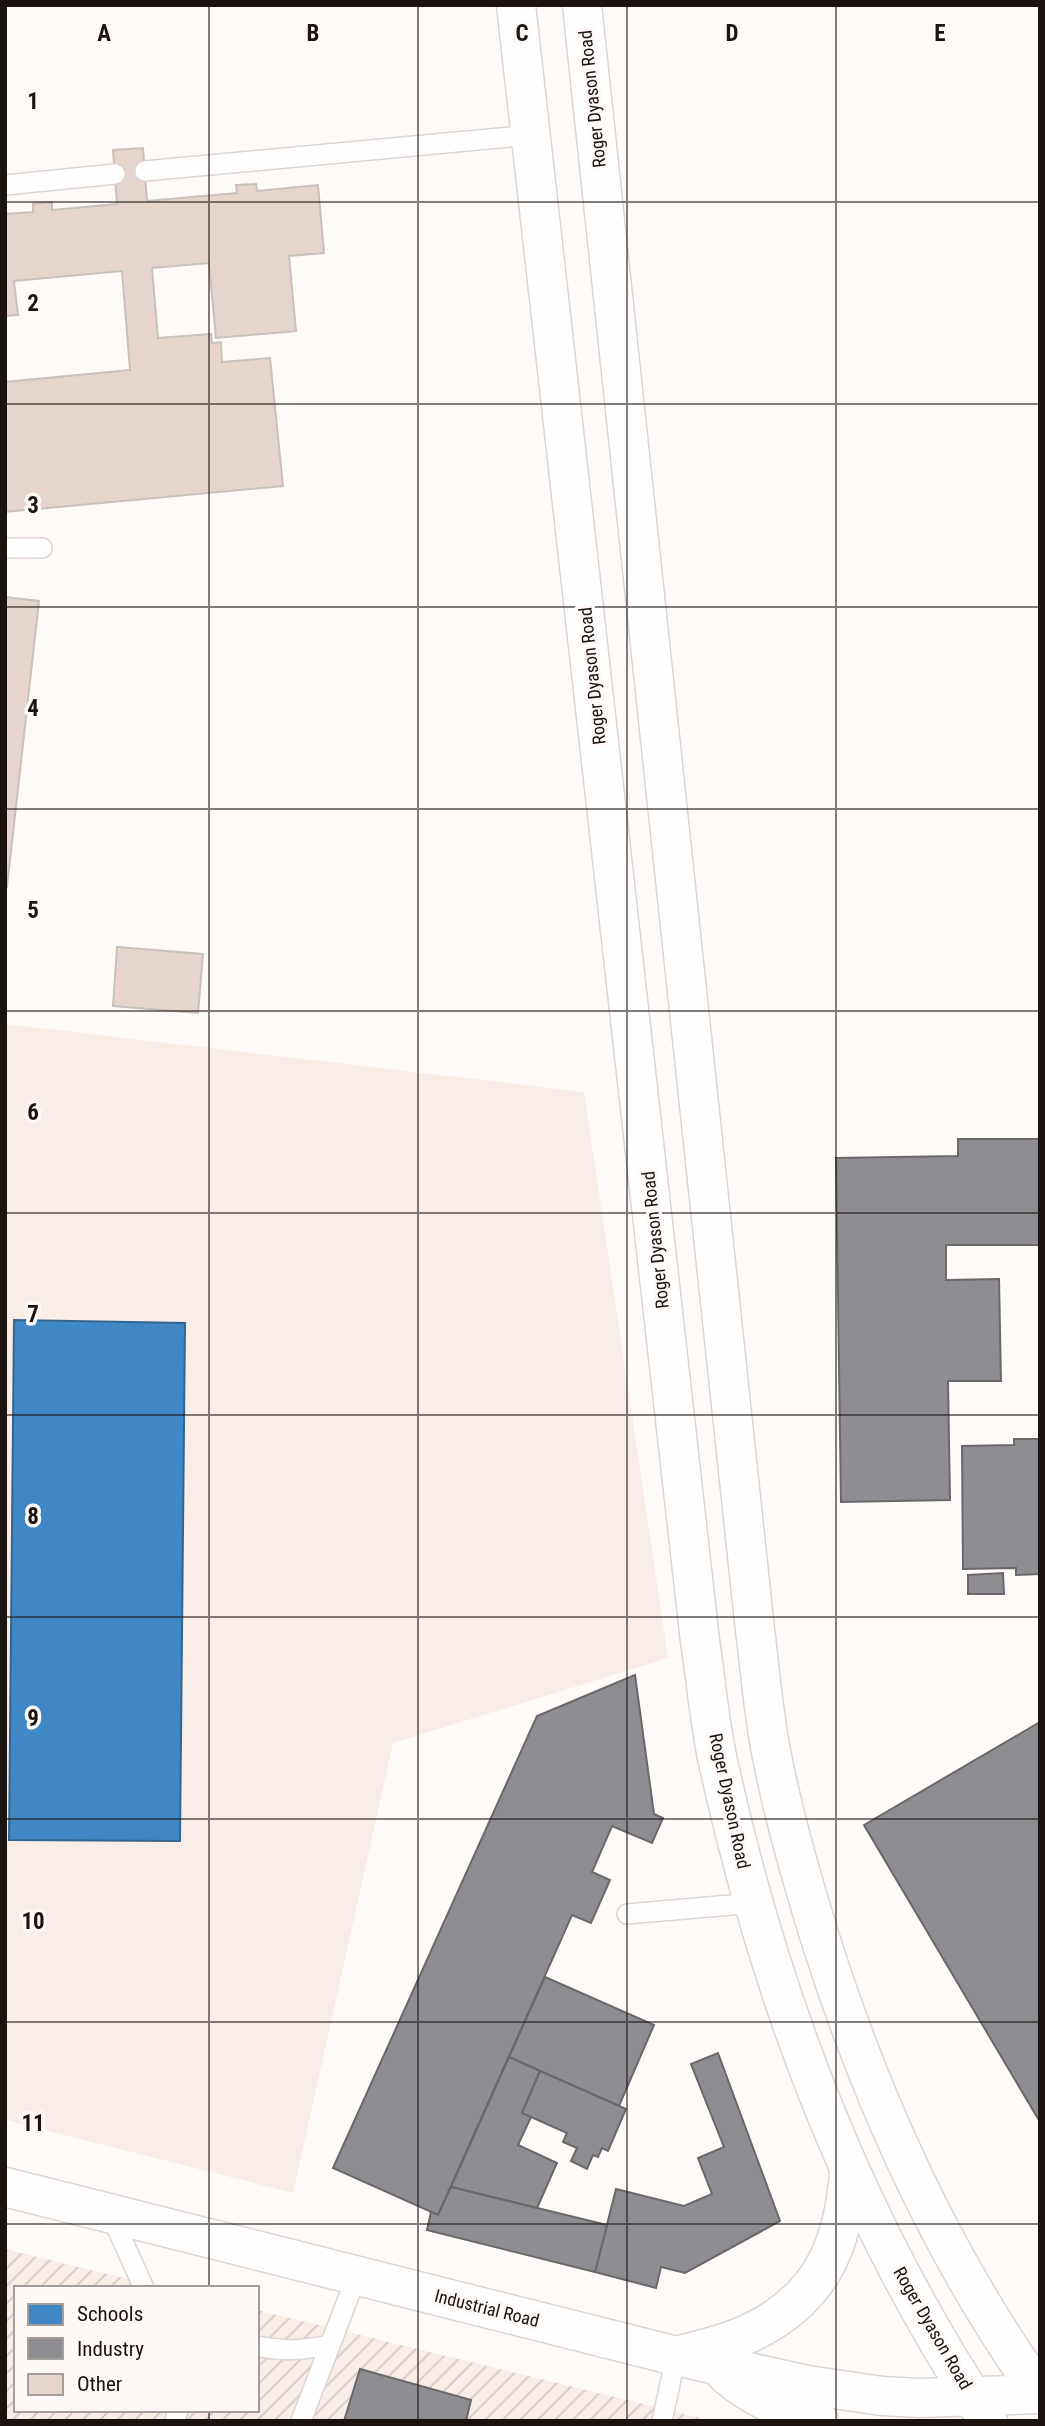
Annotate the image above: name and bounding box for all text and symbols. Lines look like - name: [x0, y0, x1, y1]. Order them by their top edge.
- text: A: [97, 20, 111, 47]
- text: B: [307, 20, 319, 47]
- text: C: [515, 20, 529, 47]
- text: D: [726, 20, 739, 47]
- text: E: [934, 20, 946, 47]
- street label: Roger Dyason Road: [574, 29, 610, 169]
- text: 1: [27, 88, 39, 115]
- text: 2: [27, 290, 39, 317]
- text: 3: [27, 492, 39, 519]
- street label: Roger Dyason Road: [574, 606, 610, 746]
- text: 4: [27, 695, 39, 722]
- text: 5: [27, 897, 39, 924]
- text: 6: [27, 1099, 39, 1126]
- street label: Roger Dyason Road: [637, 1170, 673, 1310]
- text: 7: [27, 1301, 39, 1328]
- text: 8: [27, 1503, 39, 1530]
- text: 9: [27, 1705, 39, 1732]
- street label: Roger Dyason Road: [705, 1731, 755, 1871]
- text: 10: [21, 1908, 45, 1935]
- text: 11: [21, 2110, 45, 2137]
- street label: Roger Dyason Road: [889, 2263, 977, 2393]
- street label: Industrial Road: [433, 2285, 541, 2331]
- legend: [14, 2286, 259, 2412]
- text: Schools: [77, 2302, 143, 2326]
- text: Industry: [77, 2337, 144, 2361]
- text: Other: [77, 2372, 122, 2396]

